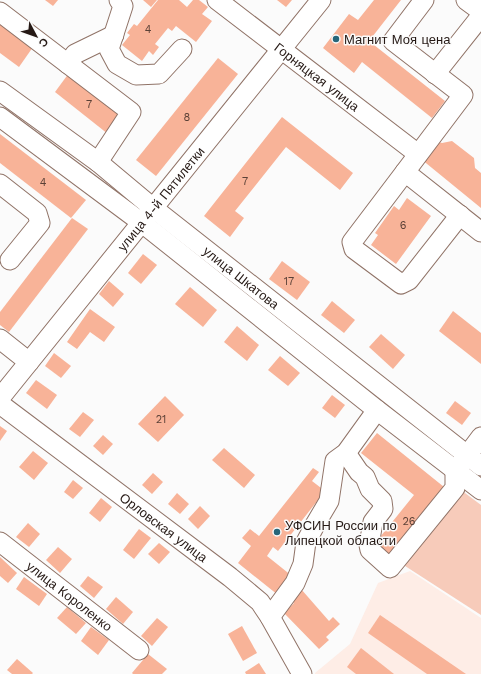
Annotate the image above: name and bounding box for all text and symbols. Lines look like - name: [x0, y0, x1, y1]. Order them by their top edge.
- north arrow: [16, 16, 56, 56]
- house number: 4: [145, 23, 152, 36]
- place label: Магнит Моя цена: [344, 32, 451, 47]
- marker: Магнит Моя цена: [331, 34, 341, 44]
- text: С: [36, 35, 51, 50]
- street label: Горняцкая улица: [272, 39, 363, 114]
- house number: 7: [86, 98, 92, 111]
- house number: 8: [184, 111, 191, 124]
- street label: улица 4-й Пятилетки: [114, 144, 207, 254]
- house number: 7: [242, 175, 248, 188]
- house number: 4: [40, 176, 47, 189]
- house number: 6: [400, 219, 407, 232]
- street label: улица Шкатова: [200, 243, 283, 312]
- house number: 17: [284, 275, 294, 288]
- house number: 21: [156, 413, 166, 426]
- street label: Орловская улица: [117, 489, 211, 565]
- house number: 26: [402, 515, 416, 528]
- place label: УФСИН России по Липецкой области: [285, 518, 397, 548]
- marker: УФСИН России по Липецкой области: [272, 527, 282, 537]
- street label: улица Короленко: [24, 558, 115, 634]

